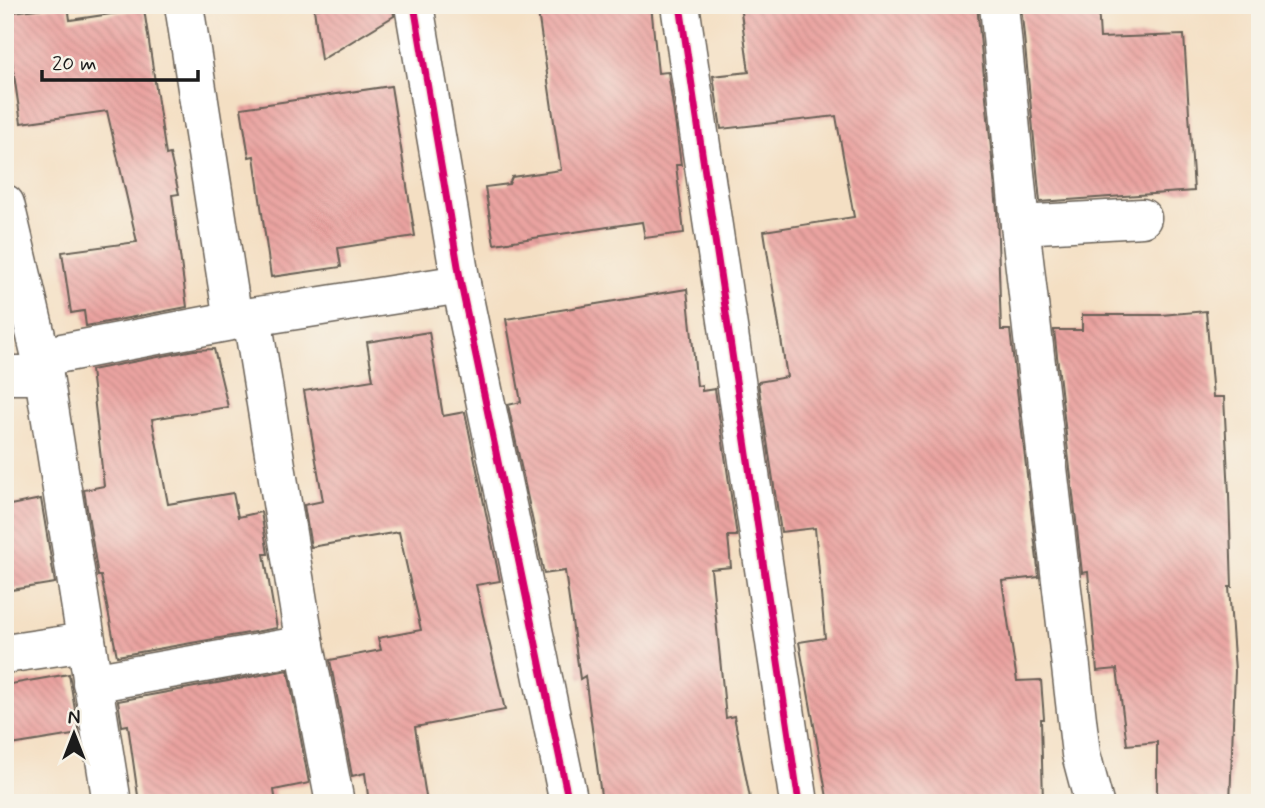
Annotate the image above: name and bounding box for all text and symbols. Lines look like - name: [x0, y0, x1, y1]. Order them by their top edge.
- scale bar: [42, 38, 198, 82]
- text: 20 m: [52, 50, 97, 78]
- north arrow: [38, 700, 108, 770]
- text: N: [68, 706, 80, 731]

